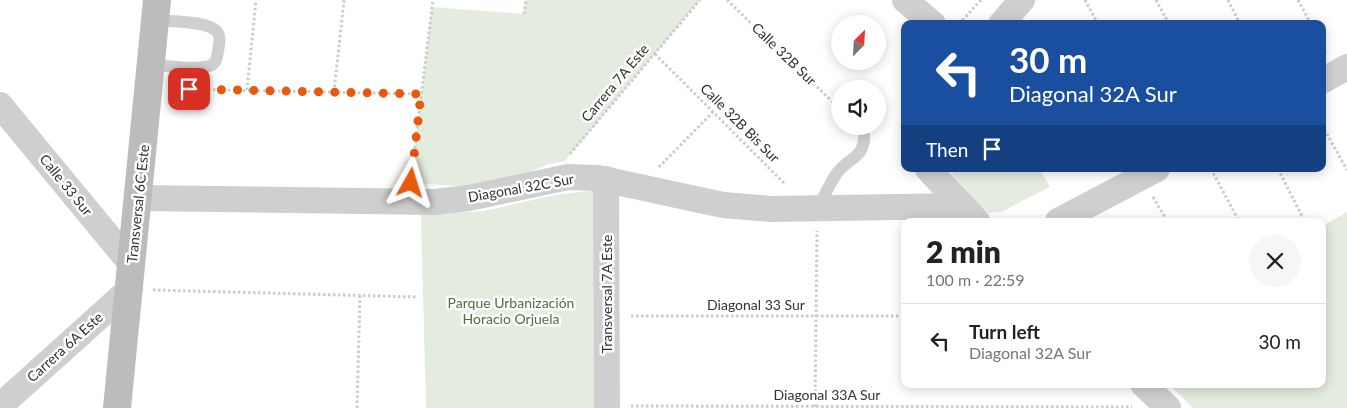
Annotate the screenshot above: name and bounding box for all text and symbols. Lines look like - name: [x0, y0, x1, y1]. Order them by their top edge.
- north arrow: [831, 15, 886, 70]
- map controls: [831, 15, 886, 135]
- street label: Calle 32B Sur: [749, 19, 820, 89]
- text: 30 m: [1009, 38, 1087, 80]
- street label: Carrera 7A Este: [577, 40, 652, 125]
- icon: left: [926, 40, 991, 105]
- pin: [168, 68, 210, 110]
- icon: arrive: [175, 75, 203, 103]
- street label: Calle 32B Bis Sur: [697, 79, 784, 166]
- button: sound: [831, 80, 886, 135]
- text: Diagonal 32A Sur: [1009, 80, 1177, 107]
- icon: arrive: [978, 135, 1006, 163]
- text: Then: [926, 138, 968, 161]
- street label: Transversal 6C Este: [123, 144, 152, 264]
- street label: Calle 33 Sur: [36, 151, 96, 219]
- position arrow: [384, 156, 436, 208]
- street label: Diagonal 32C Sur: [467, 170, 575, 205]
- text: 2 min: [926, 233, 1001, 269]
- street label: Transversal 7A Este: [598, 235, 615, 353]
- button: close: [1249, 235, 1301, 287]
- text: 100 m · 22:59: [926, 270, 1025, 289]
- park label: Parque Urbanización Horacio Orjuela: [448, 294, 574, 327]
- street label: Diagonal 33 Sur: [707, 296, 805, 313]
- street label: Carrera 6A Este: [23, 308, 106, 385]
- text: Turn left: [969, 320, 1040, 343]
- icon: left: [926, 327, 954, 355]
- text: 30 m: [1258, 330, 1301, 353]
- text: Diagonal 32A Sur: [969, 343, 1091, 362]
- street label: Diagonal 33A Sur: [774, 386, 880, 403]

